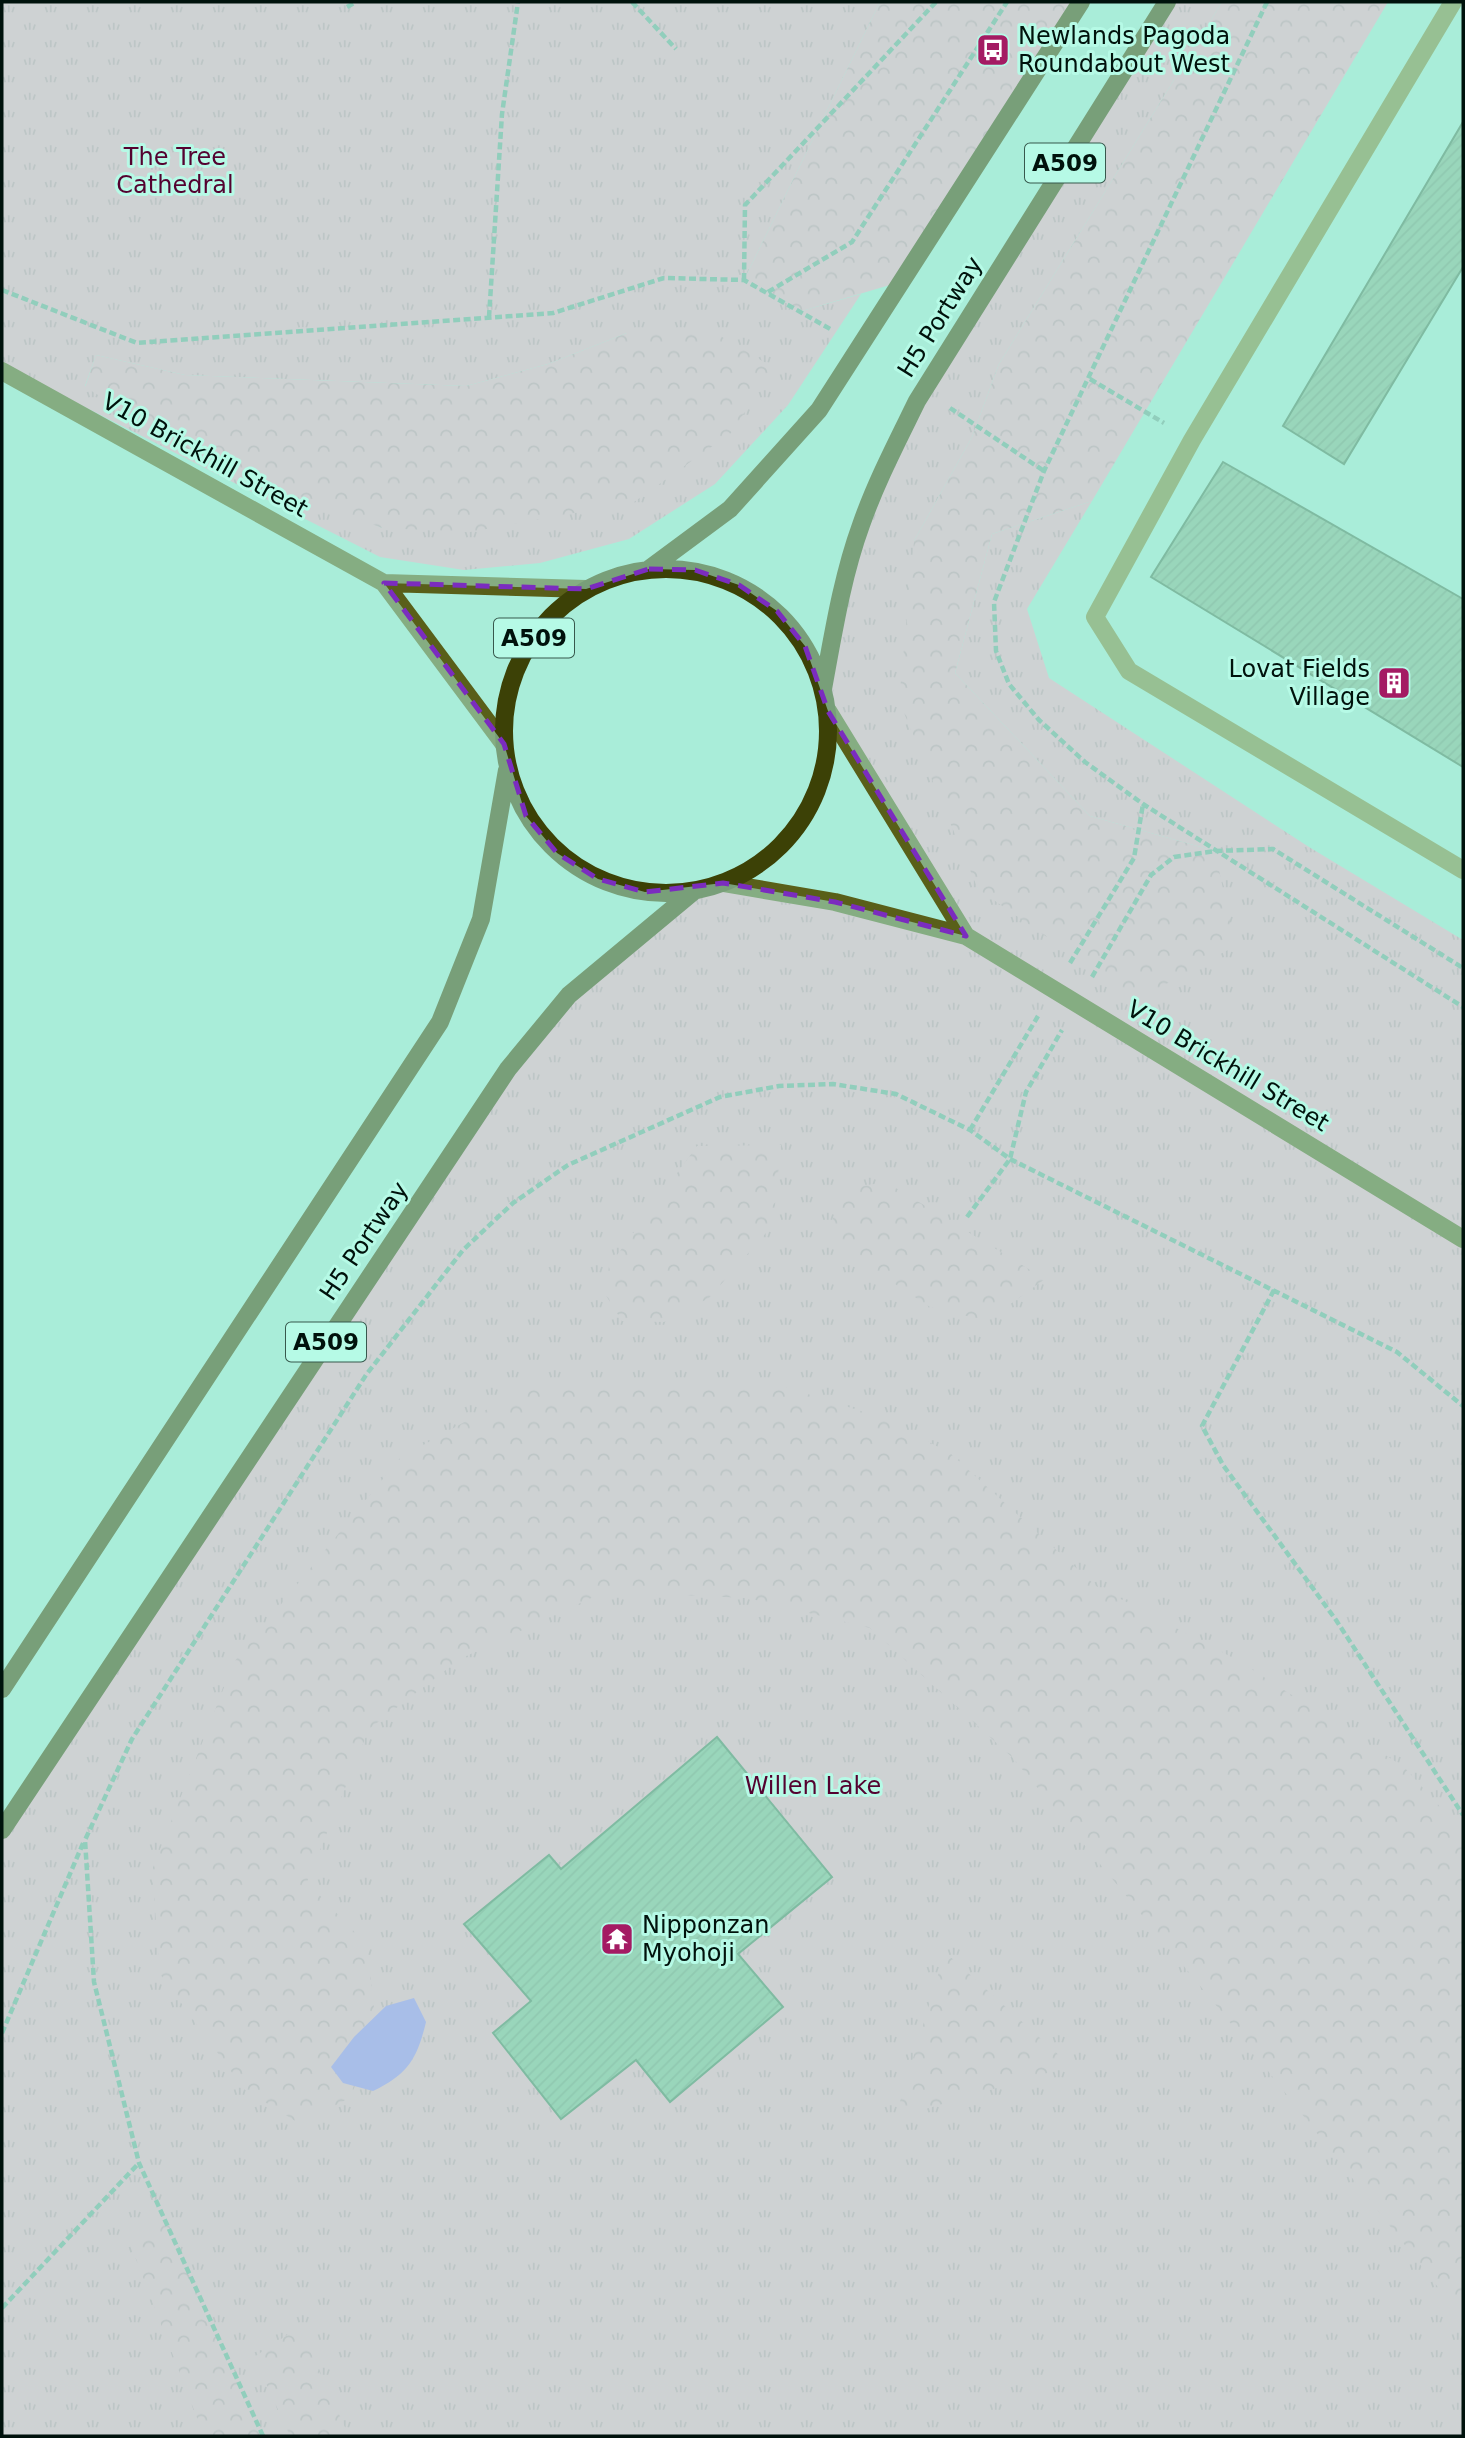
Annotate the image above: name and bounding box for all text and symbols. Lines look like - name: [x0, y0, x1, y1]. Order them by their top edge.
- place label: Newlands Pagoda Roundabout West: [1018, 22, 1230, 78]
- bus stop icon: Newlands Pagoda Roundabout West: [974, 31, 1012, 69]
- park label: The Tree Cathedral: [116, 143, 234, 199]
- road number: A509: [1025, 144, 1105, 182]
- street label: H5 Portway: [892, 251, 988, 383]
- street label: V10 Brickhill Street: [97, 387, 313, 523]
- road number: A509: [494, 618, 574, 658]
- place label: Lovat Fields Village: [1229, 655, 1370, 711]
- building icon: Lovat Fields Village: [1375, 664, 1413, 702]
- street label: V10 Brickhill Street: [1122, 995, 1334, 1137]
- street label: H5 Portway: [314, 1176, 414, 1306]
- road number: A509: [286, 1322, 366, 1362]
- park label: Willen Lake: [745, 1772, 881, 1800]
- place label: Nipponzan Myohoji: [642, 1911, 770, 1967]
- temple icon: Nipponzan Myohoji: [598, 1920, 636, 1958]

